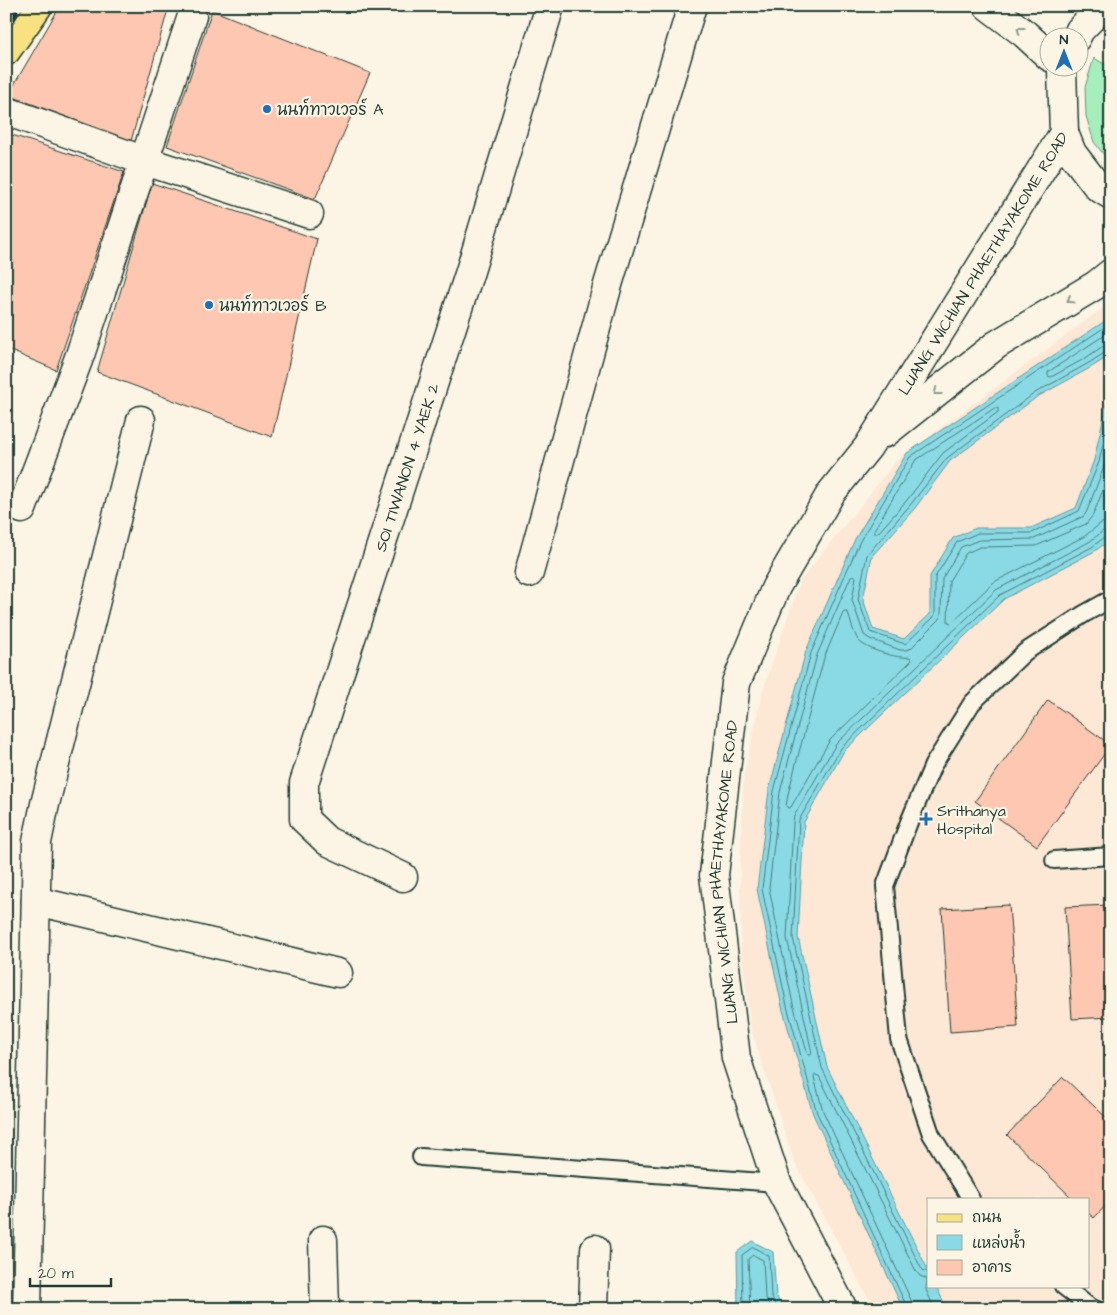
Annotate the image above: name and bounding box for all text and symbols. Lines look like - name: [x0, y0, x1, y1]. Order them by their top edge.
- one-way arrow: [1017, 28, 1026, 36]
- north arrow: [1040, 28, 1090, 78]
- text: N: [1060, 30, 1069, 50]
- place label: นนท์ทาวเวอร์ A: [277, 98, 383, 121]
- marker: นนท์ทาวเวอร์ A: [261, 103, 273, 115]
- street label: LUANG WICHIAN PHAETHAYAKOME ROAD: [893, 128, 1074, 399]
- place label: นนท์ทาวเวอร์ B: [219, 294, 327, 317]
- one-way arrow: [1067, 294, 1076, 304]
- marker: นนท์ทาวเวอร์ B: [203, 299, 215, 311]
- street label: SOI TIWANON 4 YAEK 2: [370, 381, 445, 554]
- one-way arrow: [933, 387, 942, 396]
- street label: LUANG WICHIAN PHAETHAYAKOME ROAD: [704, 719, 744, 1025]
- place label: Srithanya Hospital: [937, 800, 1006, 840]
- marker: Srithanya Hospital: [919, 812, 933, 826]
- legend: [927, 1198, 1090, 1288]
- text: ถนน: [972, 1207, 1001, 1228]
- text: แหล่งน้ำ: [972, 1229, 1026, 1254]
- scale bar: [30, 1255, 111, 1287]
- text: อาคาร: [972, 1257, 1012, 1278]
- text: 20 m: [38, 1263, 74, 1284]

